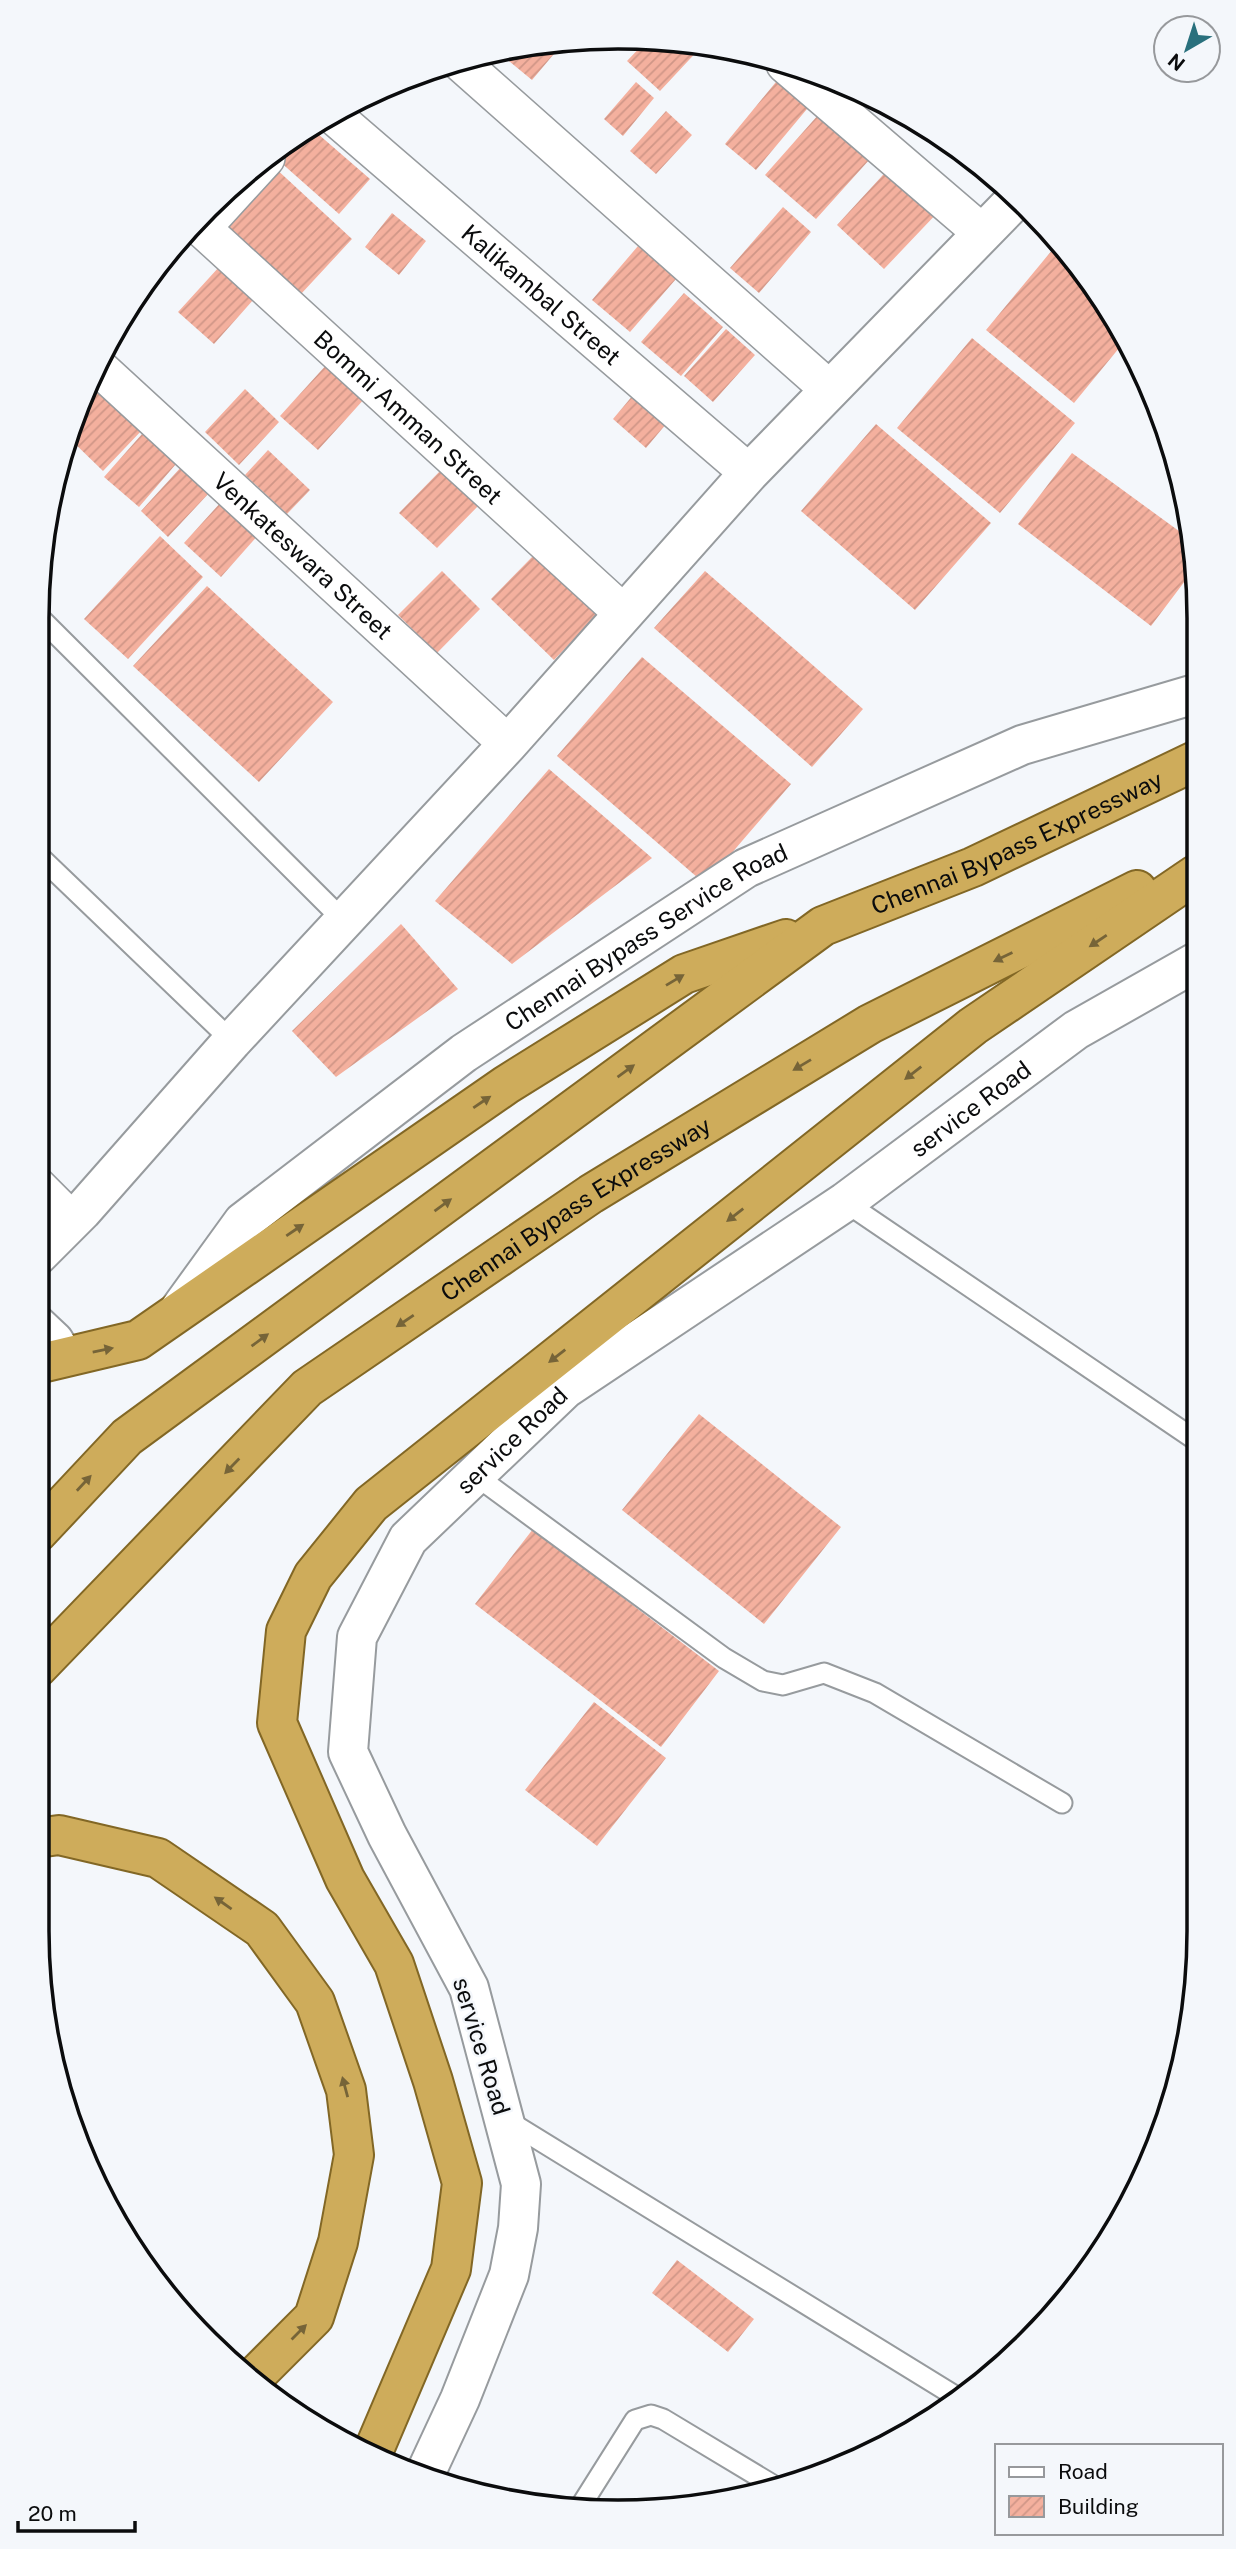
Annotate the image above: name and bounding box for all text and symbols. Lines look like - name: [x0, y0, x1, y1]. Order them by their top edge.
- north arrow: [1152, 14, 1222, 84]
- text: N: [1164, 49, 1189, 75]
- street label: Kalikambal Street: [456, 218, 627, 370]
- street label: Bommi Amman Street: [309, 324, 508, 510]
- street label: Venkateswara Street: [208, 466, 398, 645]
- street label: Chennai Bypass Expressway: [867, 765, 1167, 920]
- street label: Chennai Bypass Service Road: [499, 837, 792, 1036]
- one-way arrow: [1089, 934, 1108, 947]
- one-way arrow: [993, 952, 1013, 963]
- one-way arrow: [665, 974, 684, 987]
- street label: service Road: [905, 1055, 1036, 1162]
- one-way arrow: [793, 1059, 812, 1071]
- one-way arrow: [617, 1064, 635, 1078]
- one-way arrow: [905, 1065, 922, 1080]
- one-way arrow: [473, 1095, 491, 1109]
- street label: Chennai Bypass Expressway: [435, 1110, 716, 1307]
- one-way arrow: [434, 1199, 452, 1213]
- one-way arrow: [727, 1207, 745, 1222]
- one-way arrow: [286, 1223, 304, 1237]
- one-way arrow: [396, 1314, 414, 1328]
- one-way arrow: [250, 1333, 269, 1347]
- one-way arrow: [92, 1344, 114, 1355]
- one-way arrow: [549, 1349, 567, 1364]
- street label: service Road: [450, 1381, 573, 1499]
- one-way arrow: [224, 1457, 240, 1474]
- one-way arrow: [75, 1475, 91, 1492]
- one-way arrow: [214, 1896, 232, 1910]
- street label: service Road: [448, 1974, 516, 2118]
- one-way arrow: [339, 2077, 349, 2098]
- one-way arrow: [291, 2323, 308, 2340]
- legend: [995, 2444, 1222, 2535]
- text: Road: [1058, 2459, 1108, 2484]
- scale bar: [18, 2490, 135, 2534]
- text: Building: [1058, 2494, 1139, 2519]
- text: 20 m: [28, 2501, 77, 2526]

